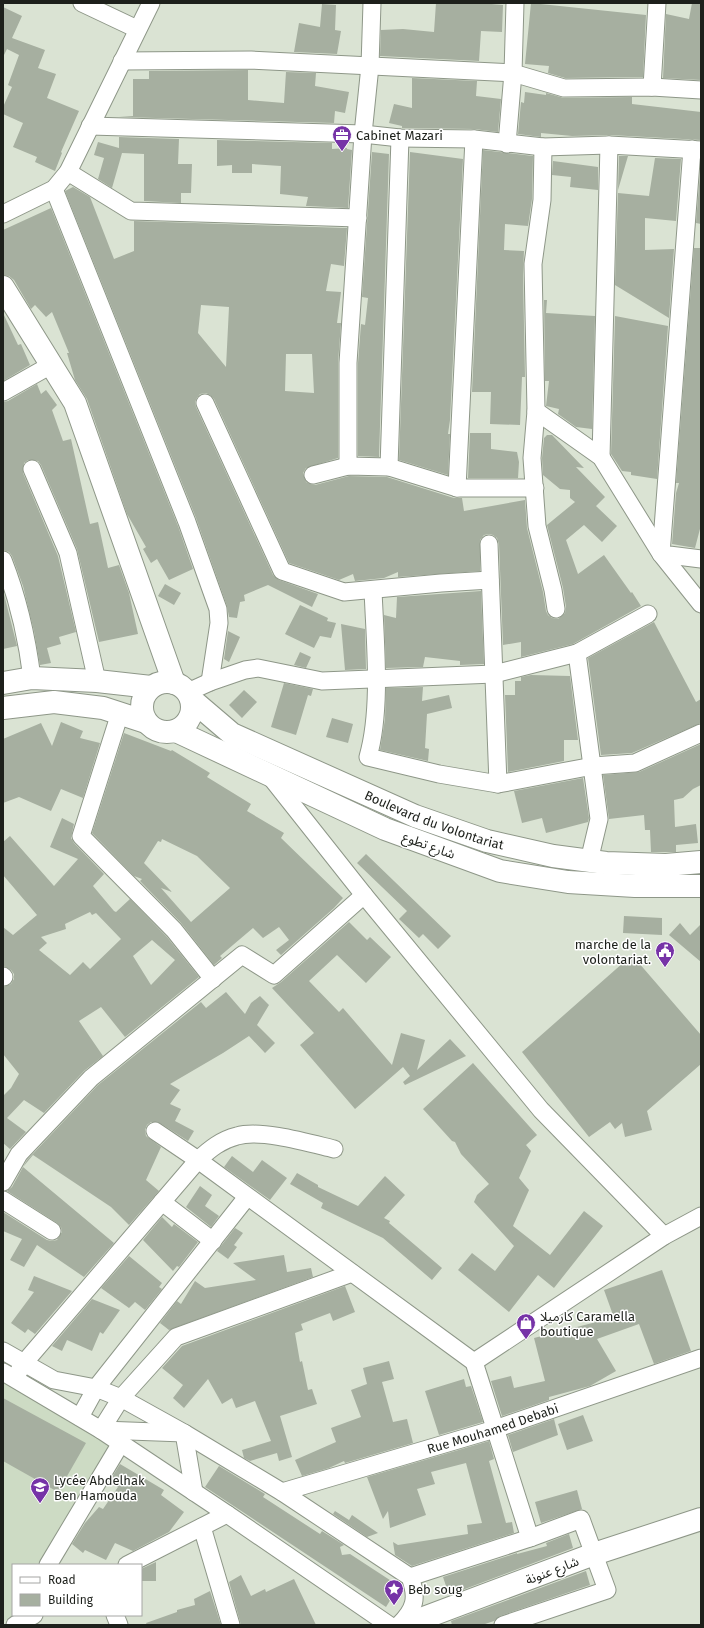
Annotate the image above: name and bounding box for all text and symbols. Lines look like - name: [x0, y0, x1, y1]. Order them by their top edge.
- office icon: Cabinet Mazari: [331, 124, 353, 152]
- place label: Cabinet Mazari: [356, 128, 443, 143]
- street label: Boulevard du Volontariat: [362, 787, 506, 853]
- street label: شارع تطوع: [400, 829, 457, 865]
- place label: marche de la volontariat.: [575, 937, 651, 967]
- public building icon: marche de la volontariat.: [654, 940, 676, 968]
- place label: كارميلا Caramella boutique: [540, 1309, 635, 1339]
- shop icon: كارميلا Caramella boutique: [515, 1312, 537, 1340]
- street label: Rue Mouhamed Debabi: [425, 1401, 560, 1457]
- place label: Lycée Abdelhak Ben Hamouda: [54, 1473, 145, 1503]
- school or university icon: Lycée Abdelhak Ben Hamouda: [29, 1476, 51, 1504]
- street label: شارع عنونة: [523, 1553, 582, 1590]
- legend: [12, 1564, 142, 1616]
- text: Road: [48, 1573, 76, 1587]
- place icon: Beb soug: [383, 1578, 405, 1606]
- place label: Beb soug: [408, 1582, 462, 1597]
- text: Building: [48, 1593, 94, 1607]

